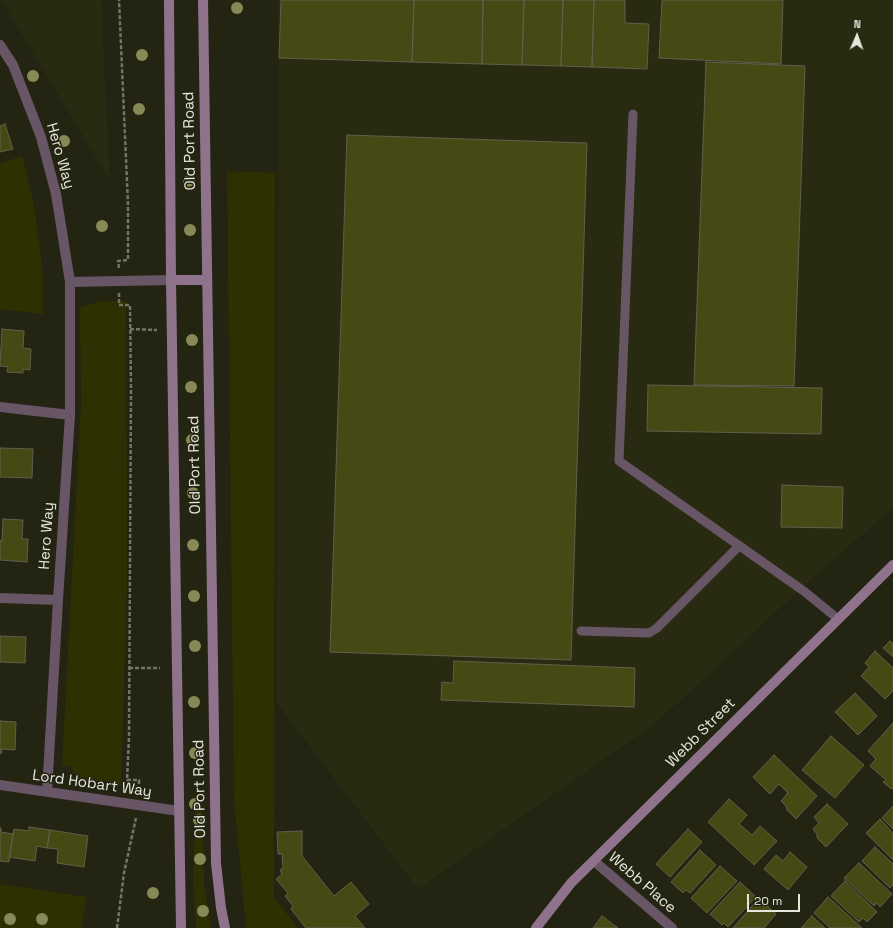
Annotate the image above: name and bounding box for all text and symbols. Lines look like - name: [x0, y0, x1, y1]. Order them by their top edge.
- north arrow: [837, 16, 877, 56]
- text: N: [853, 17, 861, 31]
- street label: Old Port Road: [180, 92, 200, 190]
- street label: Hero Way: [42, 121, 78, 191]
- street label: Old Port Road: [185, 416, 205, 514]
- street label: Hero Way: [36, 502, 58, 570]
- street label: Webb Street: [663, 695, 739, 771]
- street label: Old Port Road: [190, 740, 210, 838]
- street label: Lord Hobart Way: [31, 767, 153, 801]
- street label: Webb Place: [604, 849, 680, 917]
- scale bar: [749, 886, 802, 912]
- text: 20 m: [754, 893, 782, 909]

